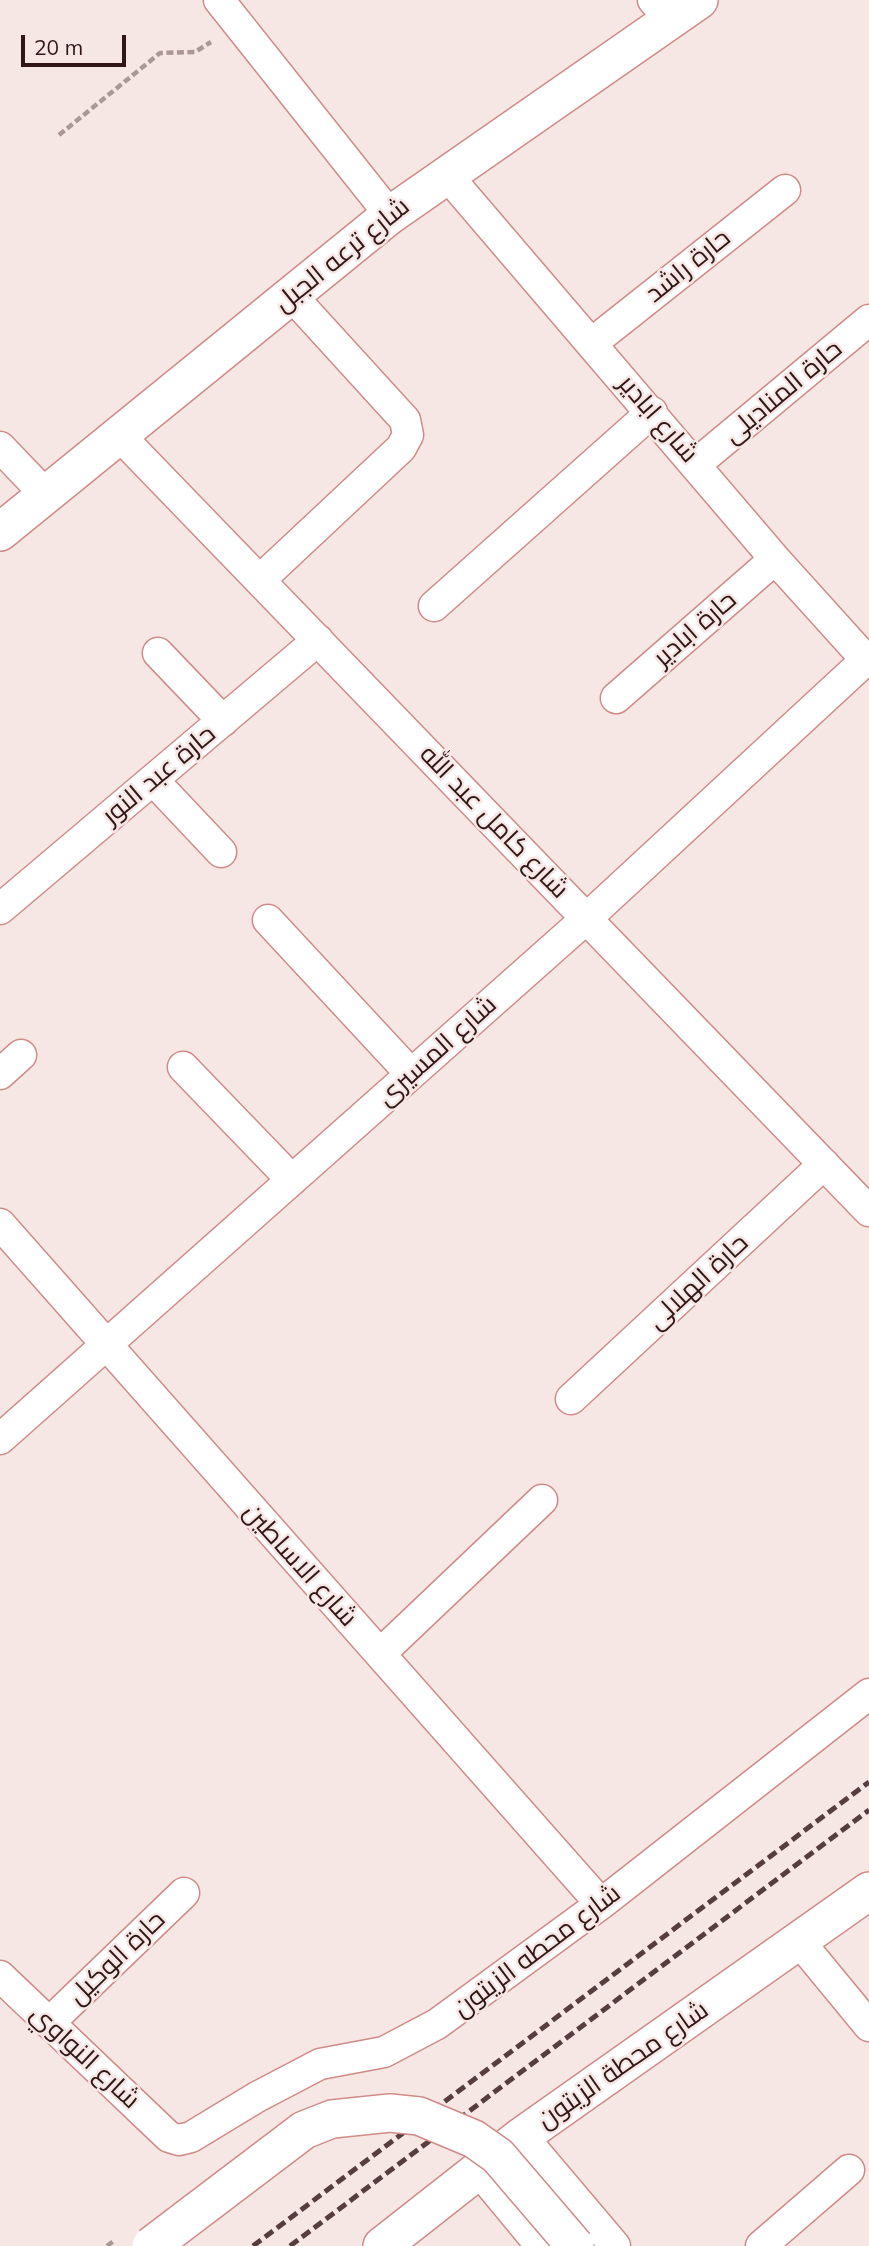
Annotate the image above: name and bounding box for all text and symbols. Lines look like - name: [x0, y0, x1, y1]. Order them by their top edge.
- scale bar: [24, 21, 130, 65]
- text: 20 m: [34, 34, 83, 60]
- street label: شارع ترعه الجبل: [268, 191, 416, 319]
- street label: حارة راشد: [639, 222, 737, 310]
- street label: حارة المناديلى: [718, 334, 848, 450]
- street label: شارع ابادير: [611, 369, 705, 469]
- street label: حارة ابادير: [647, 584, 743, 674]
- street label: حارة عبد النور: [96, 719, 222, 831]
- street label: شارع كامل عبد الله: [413, 739, 575, 905]
- street label: شارع المسيرى: [371, 989, 503, 1113]
- street label: حارة الهلالى: [641, 1228, 755, 1336]
- street label: شارع الاساطين: [236, 1497, 364, 1633]
- street label: شارع محطه الزيتون: [447, 1878, 627, 2024]
- street label: حارة الوكيل: [62, 1904, 172, 2012]
- street label: شارع محطة الزيتون: [531, 1994, 715, 2136]
- street label: شارع النواوي: [24, 1998, 146, 2116]

